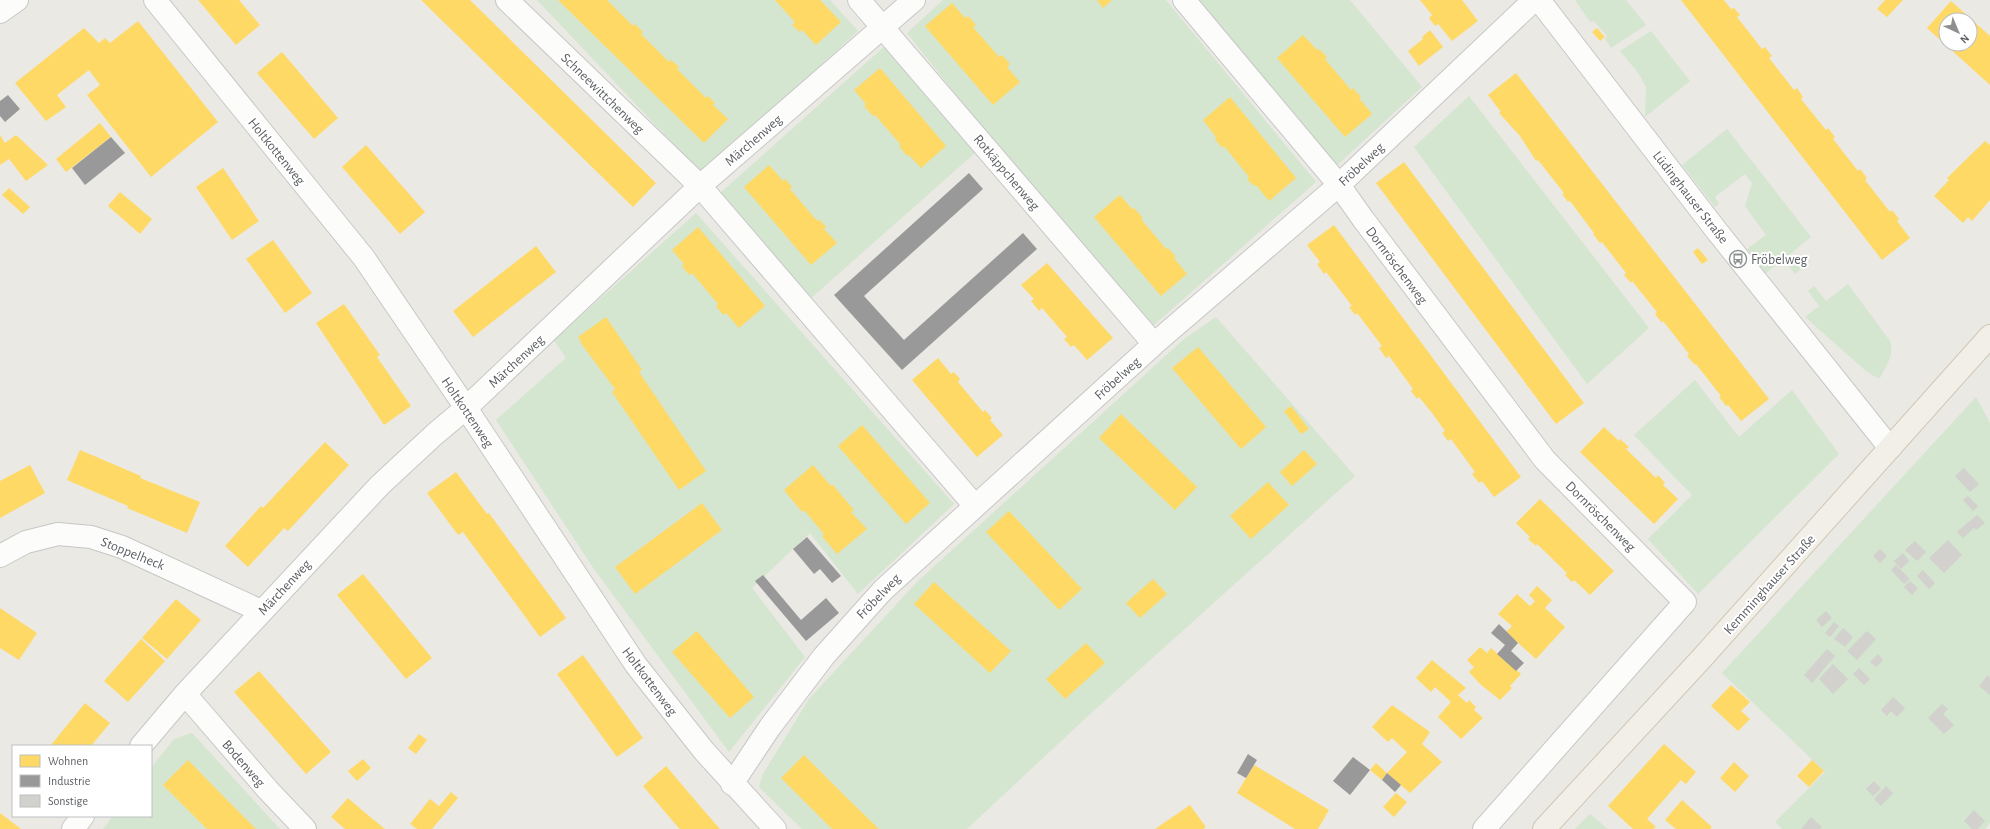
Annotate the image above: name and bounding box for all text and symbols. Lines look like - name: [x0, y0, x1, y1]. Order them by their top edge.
- north arrow: [1938, 12, 1978, 52]
- text: N: [1958, 32, 1971, 45]
- street label: Schneewittchenweg: [558, 51, 646, 137]
- street label: Märchenweg: [723, 112, 785, 169]
- street label: Holtkottenweg: [245, 115, 307, 188]
- street label: Rotkäppchenweg: [971, 132, 1042, 213]
- street label: Fröbelweg: [1336, 140, 1387, 189]
- street label: Lüdinghauser Straße: [1650, 149, 1731, 246]
- street label: Dornröschenweg: [1363, 224, 1430, 307]
- bus stop icon: Fröbelweg: [1728, 249, 1748, 269]
- place label: Fröbelweg: [1751, 253, 1808, 267]
- street label: Märchenweg: [486, 333, 547, 391]
- street label: Fröbelweg: [1092, 355, 1143, 403]
- street label: Holtkottenweg: [439, 375, 496, 450]
- street label: Dornröschenweg: [1563, 479, 1638, 554]
- street label: Kemminghauser Straße: [1721, 532, 1818, 637]
- street label: Stoppelheck: [99, 535, 167, 573]
- street label: Märchenweg: [256, 557, 314, 618]
- street label: Fröbelweg: [854, 571, 903, 622]
- street label: Holtkottenweg: [619, 645, 679, 719]
- street label: Bodenweg: [219, 737, 267, 790]
- legend: [12, 745, 152, 817]
- text: Wohnen: [48, 755, 88, 767]
- text: Industrie: [48, 775, 90, 787]
- text: Sonstige: [48, 795, 88, 807]

